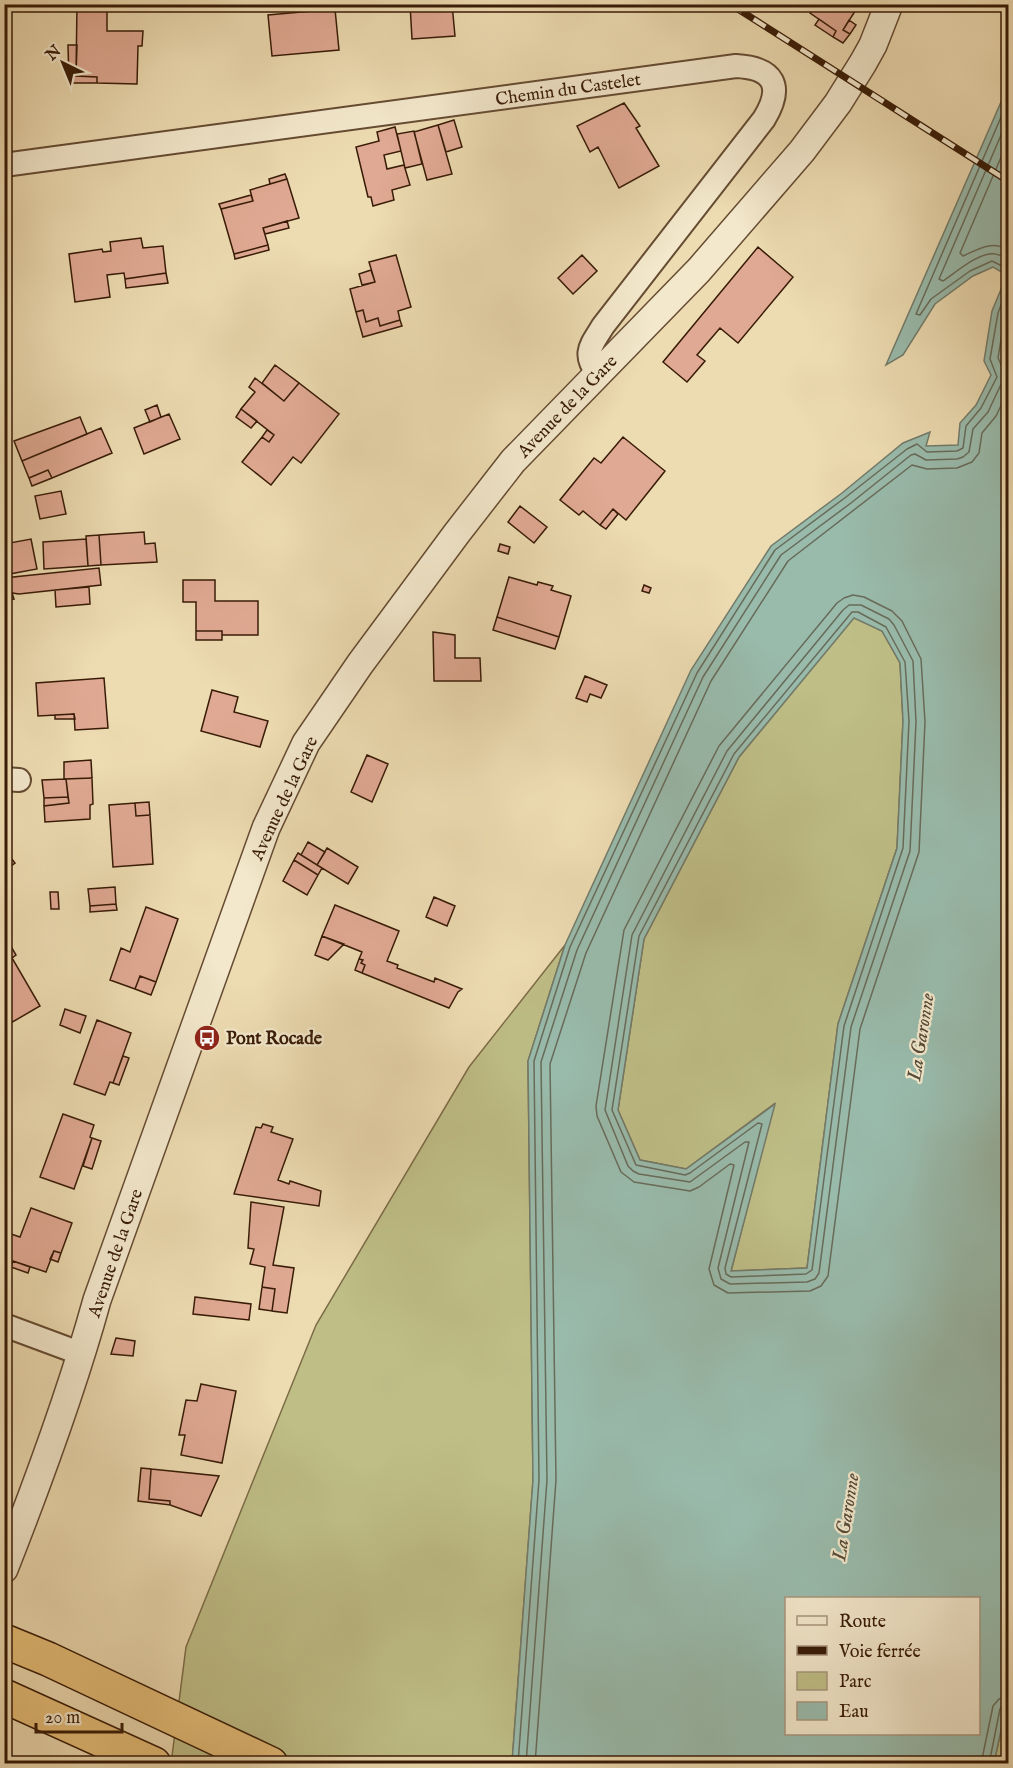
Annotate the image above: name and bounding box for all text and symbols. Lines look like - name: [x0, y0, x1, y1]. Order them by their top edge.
- north arrow: [33, 33, 93, 93]
- text: N: [42, 41, 66, 66]
- street label: Chemin du Castelet: [494, 69, 642, 112]
- street label: Avenue de la Gare: [512, 351, 623, 464]
- street label: Avenue de la Gare: [246, 733, 324, 865]
- water label: La Garonne: [902, 991, 941, 1084]
- bus stop icon: Pont Rocade: [192, 1023, 222, 1053]
- place label: Pont Rocade: [226, 1028, 323, 1051]
- street label: Avenue de la Gare: [83, 1186, 149, 1322]
- water label: La Garonne: [827, 1471, 866, 1564]
- legend: [785, 1597, 980, 1735]
- text: Route: [839, 1611, 886, 1634]
- text: Voie ferrée: [838, 1641, 921, 1664]
- text: Parc: [839, 1671, 872, 1694]
- scale bar: [36, 1696, 122, 1734]
- text: Eau: [839, 1701, 869, 1724]
- text: 20 m: [45, 1707, 80, 1730]

